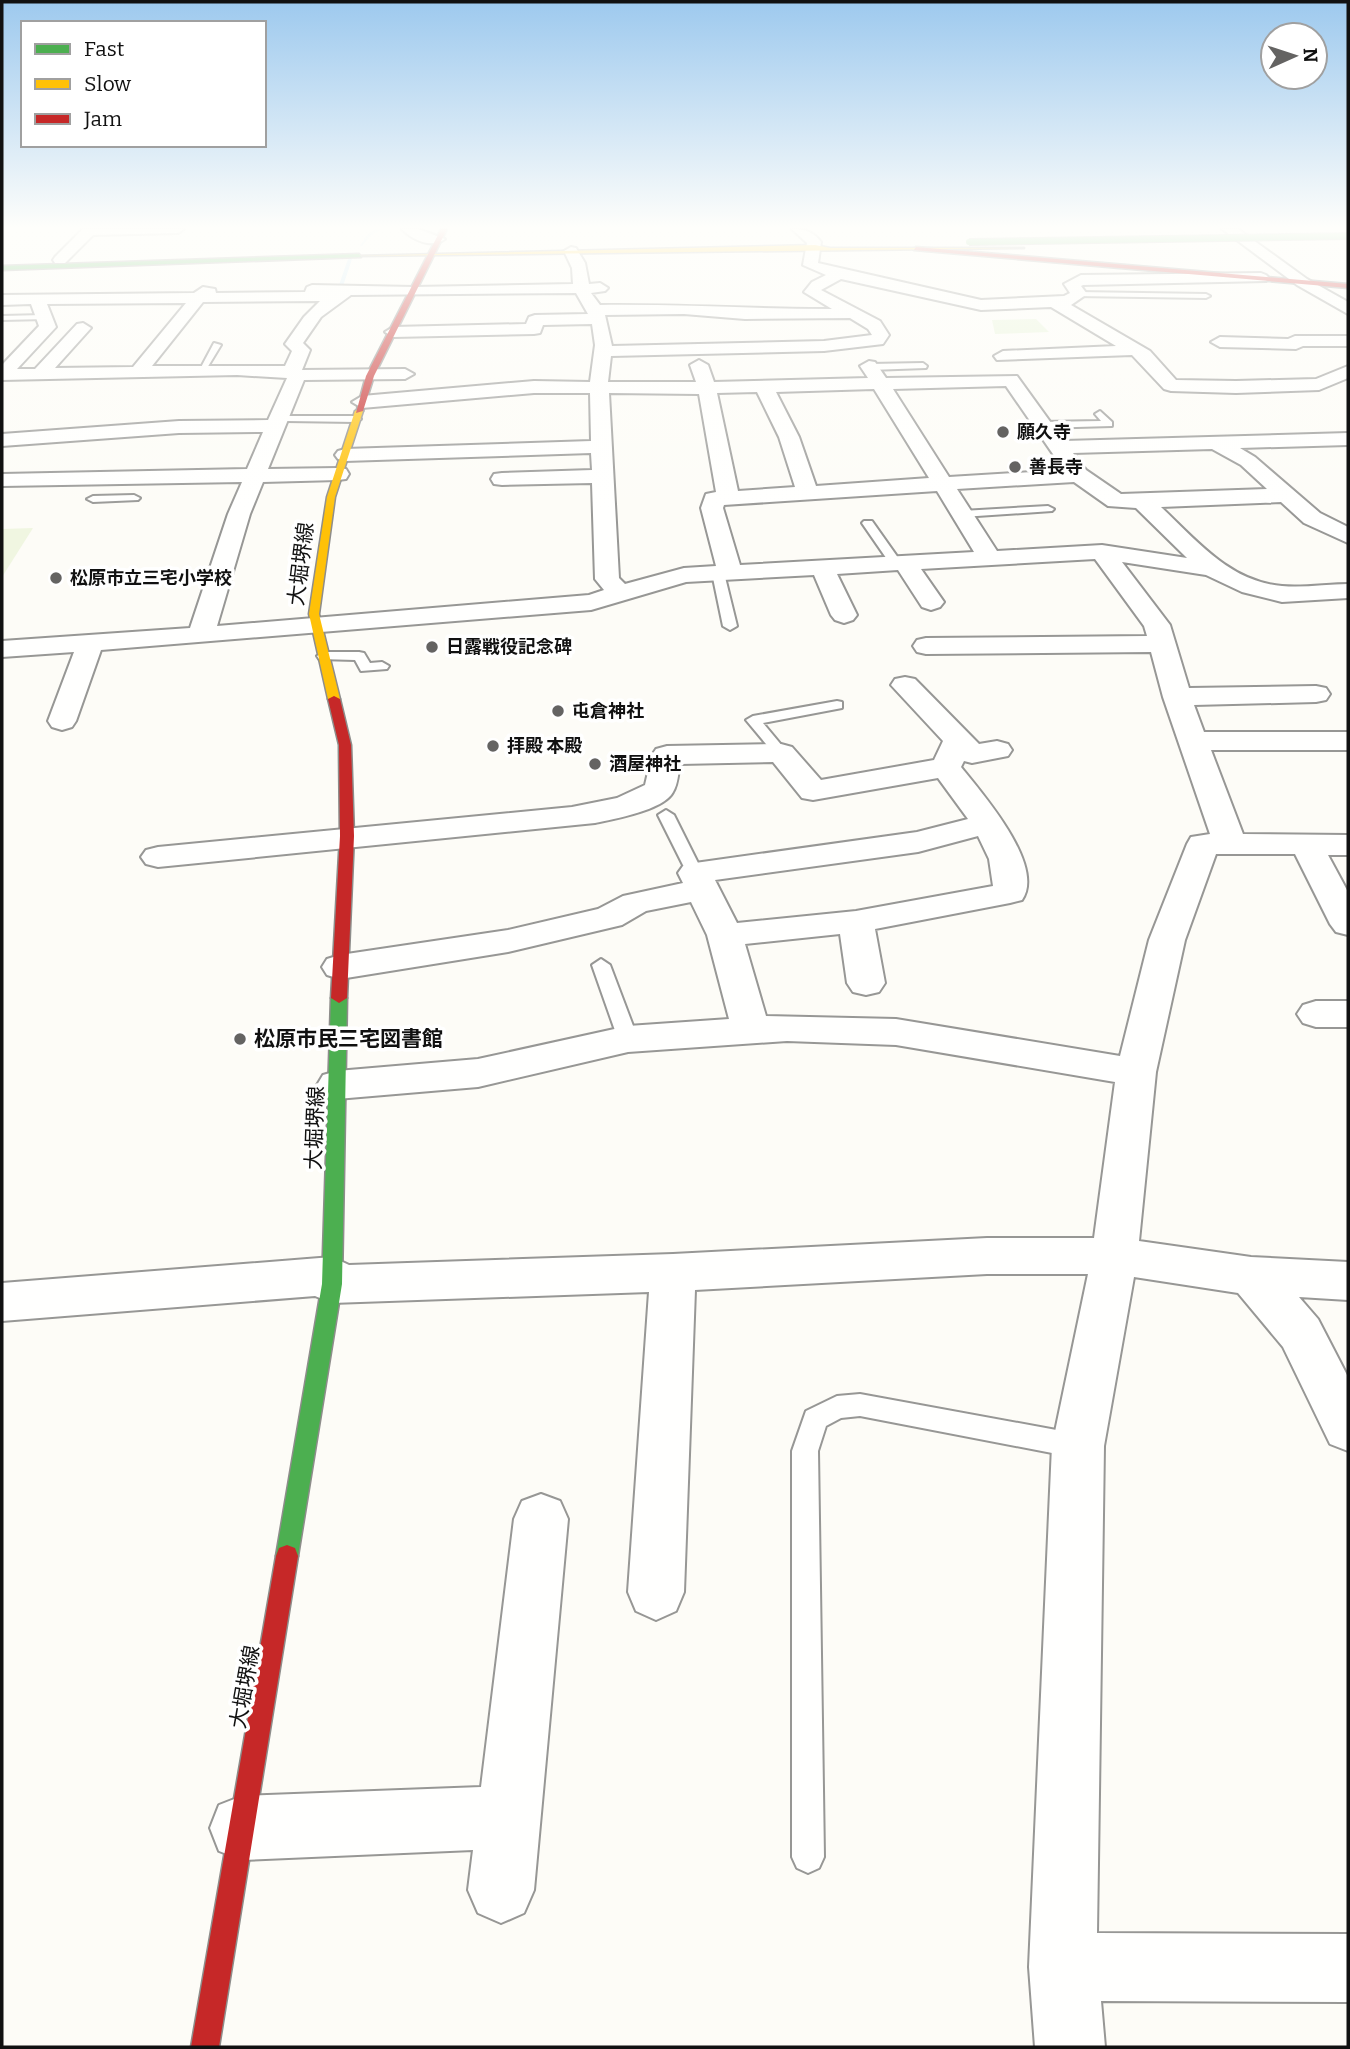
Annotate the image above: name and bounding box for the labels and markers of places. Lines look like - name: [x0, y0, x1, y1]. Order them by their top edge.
- place label: 願久寺: [1017, 421, 1071, 443]
- marker: 願久寺: [995, 424, 1011, 440]
- place label: 善長寺: [1029, 456, 1083, 478]
- marker: 善長寺: [1007, 459, 1023, 475]
- place label: 松原市立三宅小学校: [70, 567, 232, 589]
- marker: 松原市立三宅小学校: [48, 570, 64, 586]
- place label: 日露戦役記念碑: [446, 636, 572, 658]
- marker: 日露戦役記念碑: [424, 639, 440, 655]
- place label: 屯倉神社: [572, 700, 644, 722]
- marker: 屯倉神社: [550, 703, 566, 719]
- place label: 拝殿 本殿: [507, 735, 582, 757]
- marker: 拝殿 本殿: [485, 738, 501, 754]
- place label: 酒屋神社: [609, 753, 681, 775]
- marker: 酒屋神社: [587, 756, 603, 772]
- place label: 松原市民三宅図書館: [254, 1026, 443, 1052]
- marker: 松原市民三宅図書館: [232, 1031, 248, 1047]

